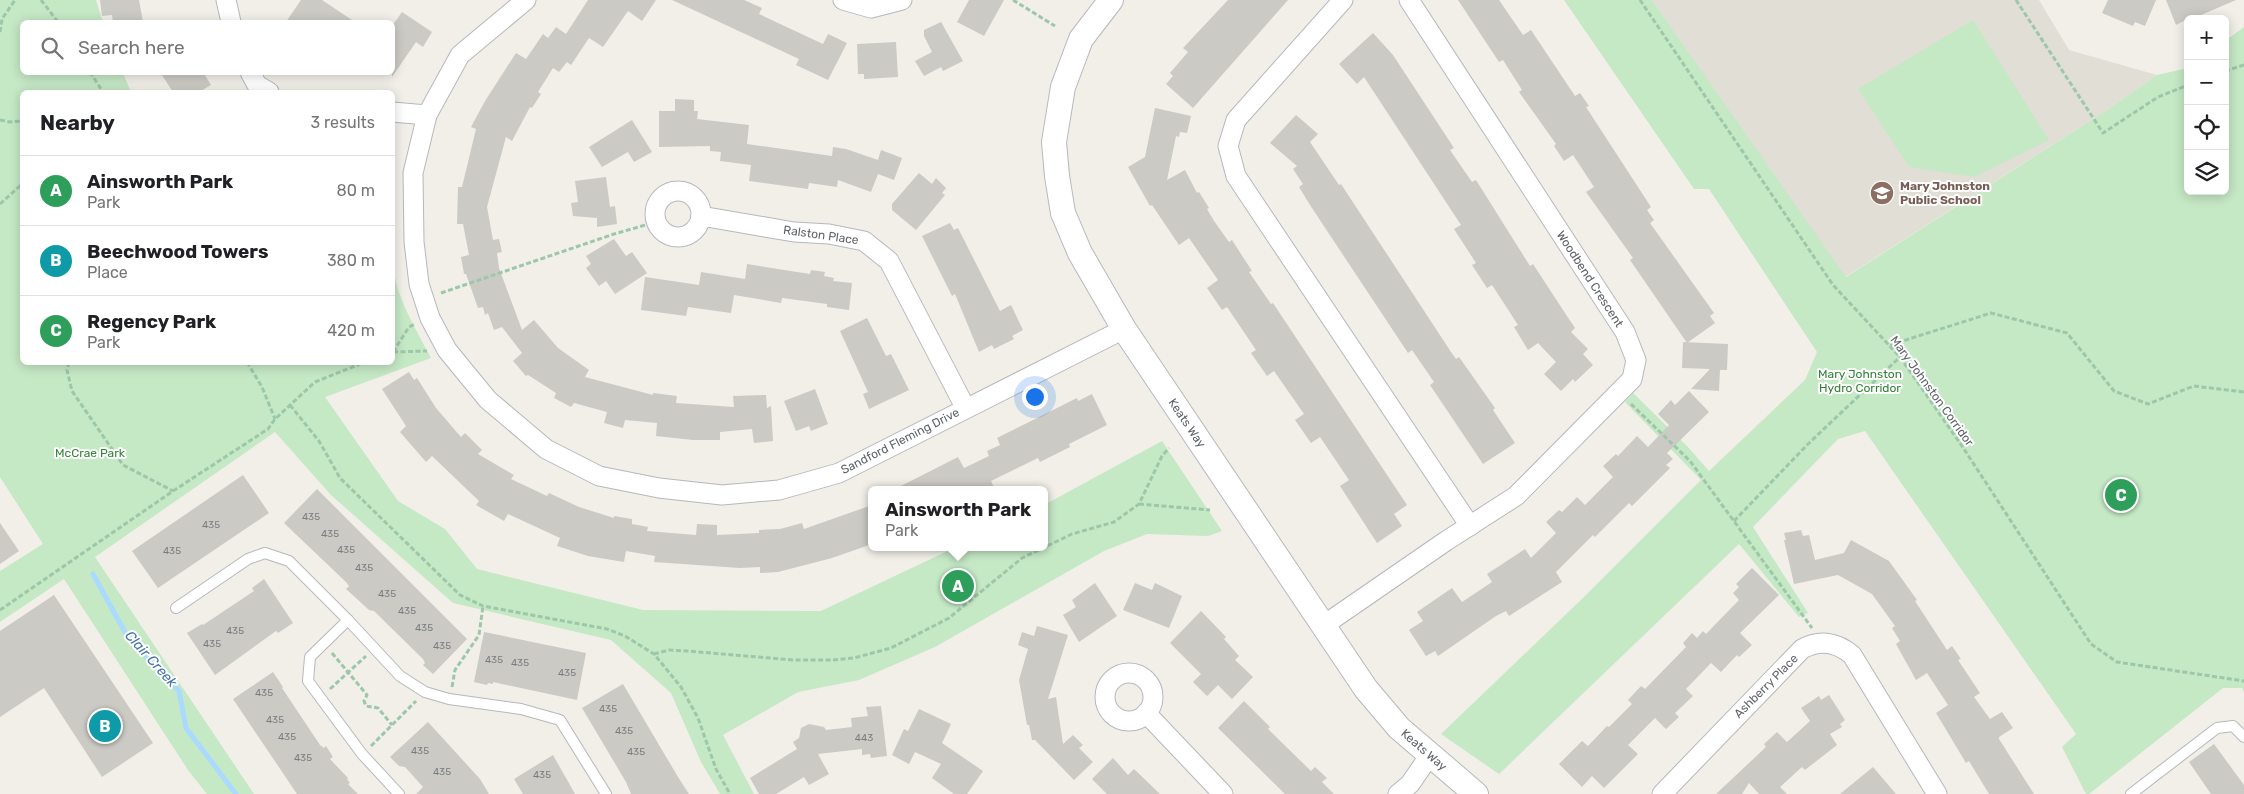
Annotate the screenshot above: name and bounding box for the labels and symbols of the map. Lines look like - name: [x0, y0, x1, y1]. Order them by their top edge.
- place label: Mary Johnston Public School: [1900, 179, 1990, 207]
- school or university icon: Mary Johnston Public School: [1869, 180, 1895, 206]
- street label: Ralston Place: [782, 223, 860, 247]
- street label: Woodbend Crescent: [1554, 228, 1627, 330]
- street label: Mary Johnston Corridor: [1887, 333, 1977, 449]
- park label: Mary Johnston Hydro Corridor: [1818, 367, 1902, 395]
- your location: [1022, 384, 1048, 410]
- street label: Keats Way: [1165, 396, 1209, 450]
- street label: Sandford Fleming Drive: [839, 405, 962, 477]
- park label: McCrae Park: [55, 446, 126, 460]
- pin: C: [2105, 476, 2137, 514]
- house number: 435: [302, 511, 320, 523]
- house number: 435: [202, 519, 220, 531]
- house number: 435: [321, 528, 339, 540]
- house number: 435: [337, 544, 355, 556]
- house number: 435: [163, 545, 181, 557]
- house number: 435: [355, 562, 373, 574]
- pin: A: [942, 567, 974, 605]
- house number: 435: [378, 588, 396, 600]
- house number: 435: [398, 605, 416, 617]
- house number: 435: [415, 622, 433, 634]
- house number: 435: [226, 625, 244, 637]
- water label: Clair Creek: [121, 627, 181, 691]
- house number: 435: [203, 638, 221, 650]
- house number: 435: [433, 640, 451, 652]
- street label: Ashberry Place: [1731, 651, 1801, 721]
- house number: 435: [485, 654, 503, 666]
- house number: 435: [511, 657, 529, 669]
- house number: 435: [558, 667, 576, 679]
- house number: 435: [255, 687, 273, 699]
- house number: 435: [599, 703, 617, 715]
- pin: B: [89, 707, 121, 745]
- house number: 435: [266, 714, 284, 726]
- house number: 435: [615, 725, 633, 737]
- street label: Keats Way: [1398, 726, 1450, 774]
- house number: 435: [278, 731, 296, 743]
- house number: 443: [855, 732, 873, 744]
- house number: 435: [411, 745, 429, 757]
- house number: 435: [627, 746, 645, 758]
- house number: 435: [294, 752, 312, 764]
- house number: 435: [433, 766, 451, 778]
- house number: 435: [533, 769, 551, 781]

